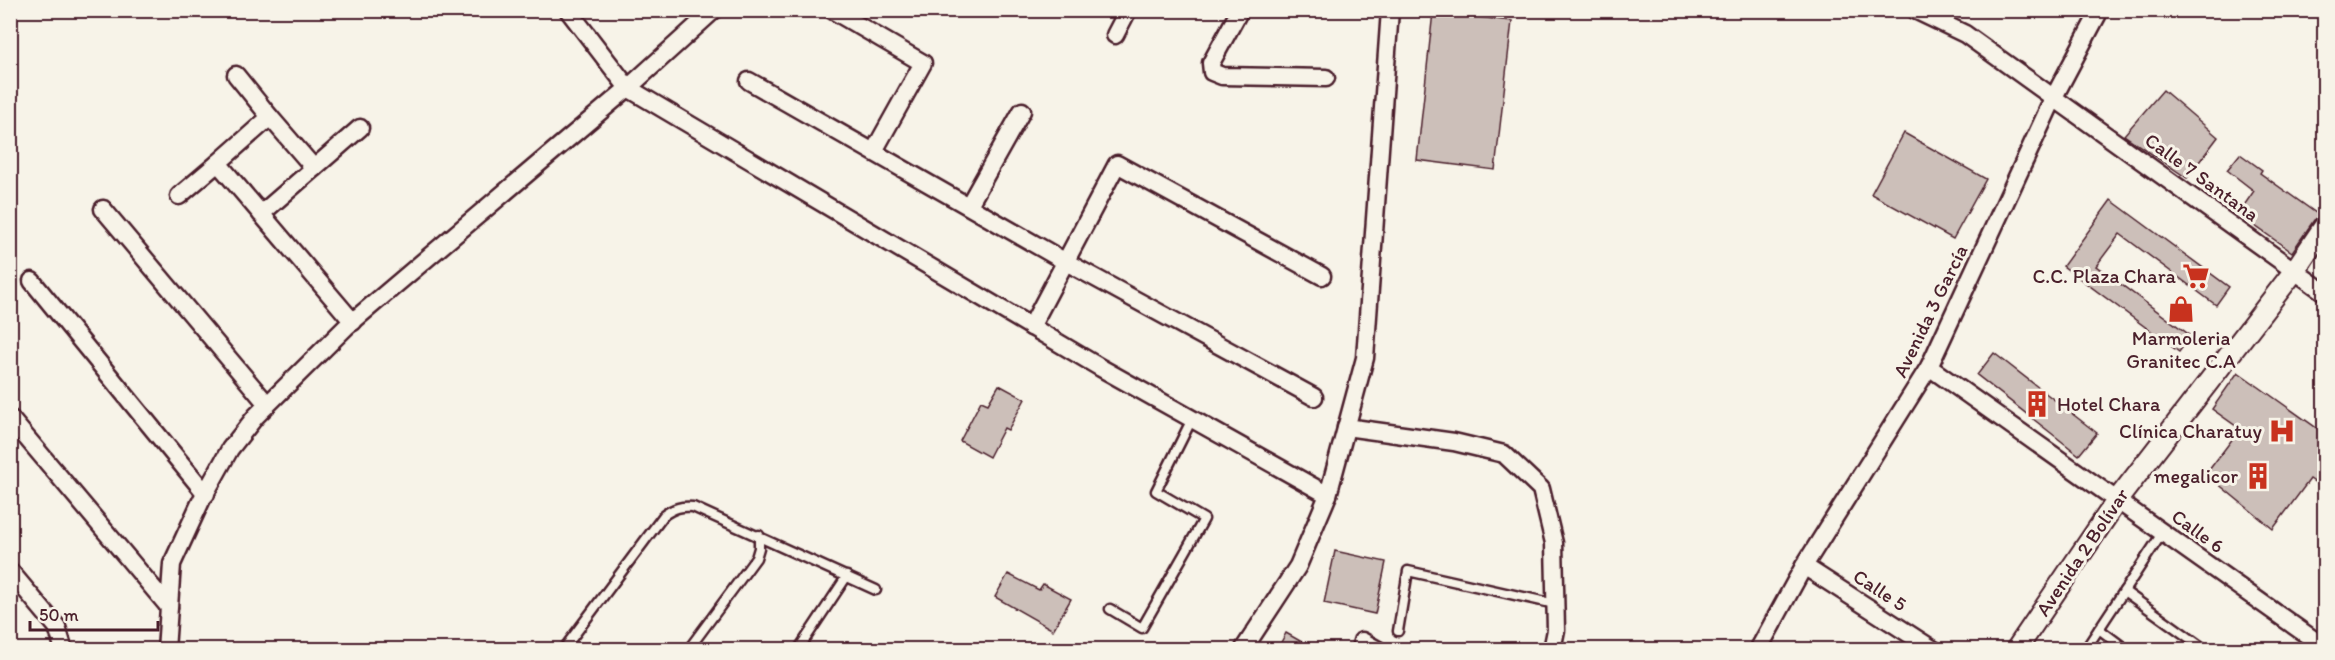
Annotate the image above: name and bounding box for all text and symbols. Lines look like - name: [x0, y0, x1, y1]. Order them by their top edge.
- street label: Calle 7 Santana: [2140, 128, 2264, 226]
- street label: Avenida 3 García: [1888, 241, 1973, 381]
- supermarket icon: C.C. Plaza Chara: [2181, 261, 2211, 291]
- place label: C.C. Plaza Chara: [2032, 264, 2177, 288]
- shop icon: Marmoleria Granitec C.A: [2166, 294, 2196, 324]
- place label: Marmoleria Granitec C.A: [2126, 326, 2236, 373]
- building icon: Hotel Chara: [2022, 389, 2052, 419]
- place label: Hotel Chara: [2057, 392, 2161, 416]
- hospital icon: Clínica Charatuy: [2267, 416, 2297, 446]
- place label: Clínica Charatuy: [2119, 419, 2263, 443]
- building icon: megalicor: [2243, 461, 2273, 491]
- place label: megalicor: [2154, 464, 2238, 488]
- street label: Avenida 2 Bolívar: [2030, 484, 2134, 620]
- street label: Calle 6: [2167, 504, 2229, 558]
- street label: Calle 5: [1849, 564, 1911, 616]
- scale bar: [30, 594, 158, 632]
- text: 50 m: [39, 604, 79, 626]

